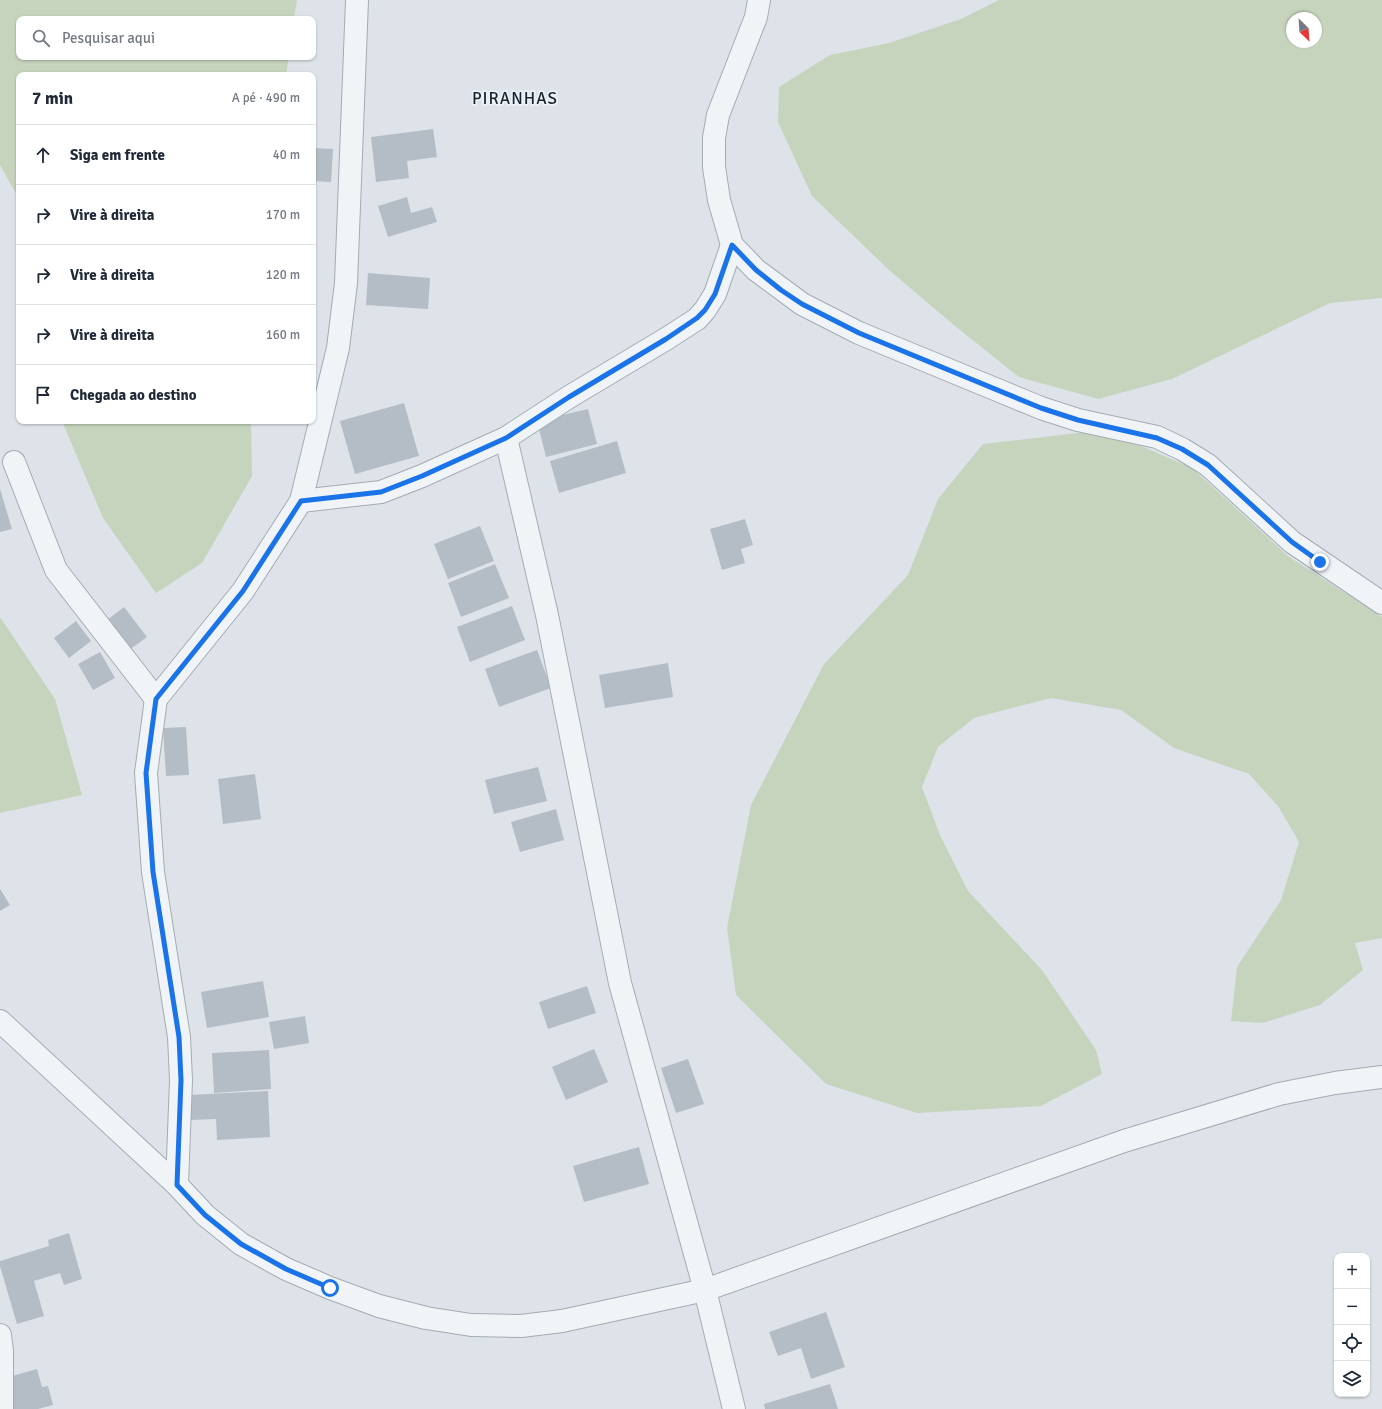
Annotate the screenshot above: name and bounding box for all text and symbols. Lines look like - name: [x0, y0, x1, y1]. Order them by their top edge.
- north arrow: [1286, 12, 1322, 48]
- search box: [16, 16, 316, 60]
- icon: search: [30, 27, 52, 49]
- text: Pesquisar aqui: [62, 29, 155, 47]
- text: 7 min: [32, 88, 73, 109]
- district label: PIRANHAS: [472, 88, 558, 109]
- text: A pé · 490 m: [232, 90, 300, 106]
- icon: ahead: [32, 144, 54, 166]
- text: Siga em frente: [70, 146, 165, 164]
- text: 40 m: [273, 147, 300, 163]
- icon: right: [32, 204, 54, 226]
- text: Vire à direita: [70, 206, 154, 224]
- text: 170 m: [266, 207, 300, 223]
- icon: right: [32, 264, 54, 286]
- text: Vire à direita: [70, 266, 154, 284]
- text: 120 m: [266, 267, 300, 283]
- icon: right: [32, 324, 54, 346]
- text: Vire à direita: [70, 326, 154, 344]
- text: 160 m: [266, 327, 300, 343]
- icon: arrive: [32, 384, 54, 406]
- text: Chegada ao destino: [70, 386, 197, 404]
- route end: [1311, 553, 1329, 571]
- map controls: [1334, 1253, 1370, 1397]
- button: +: [1334, 1253, 1370, 1289]
- route start: [321, 1279, 339, 1297]
- button: −: [1334, 1289, 1370, 1325]
- button: locate: [1334, 1325, 1370, 1361]
- button: layers: [1334, 1361, 1370, 1397]

